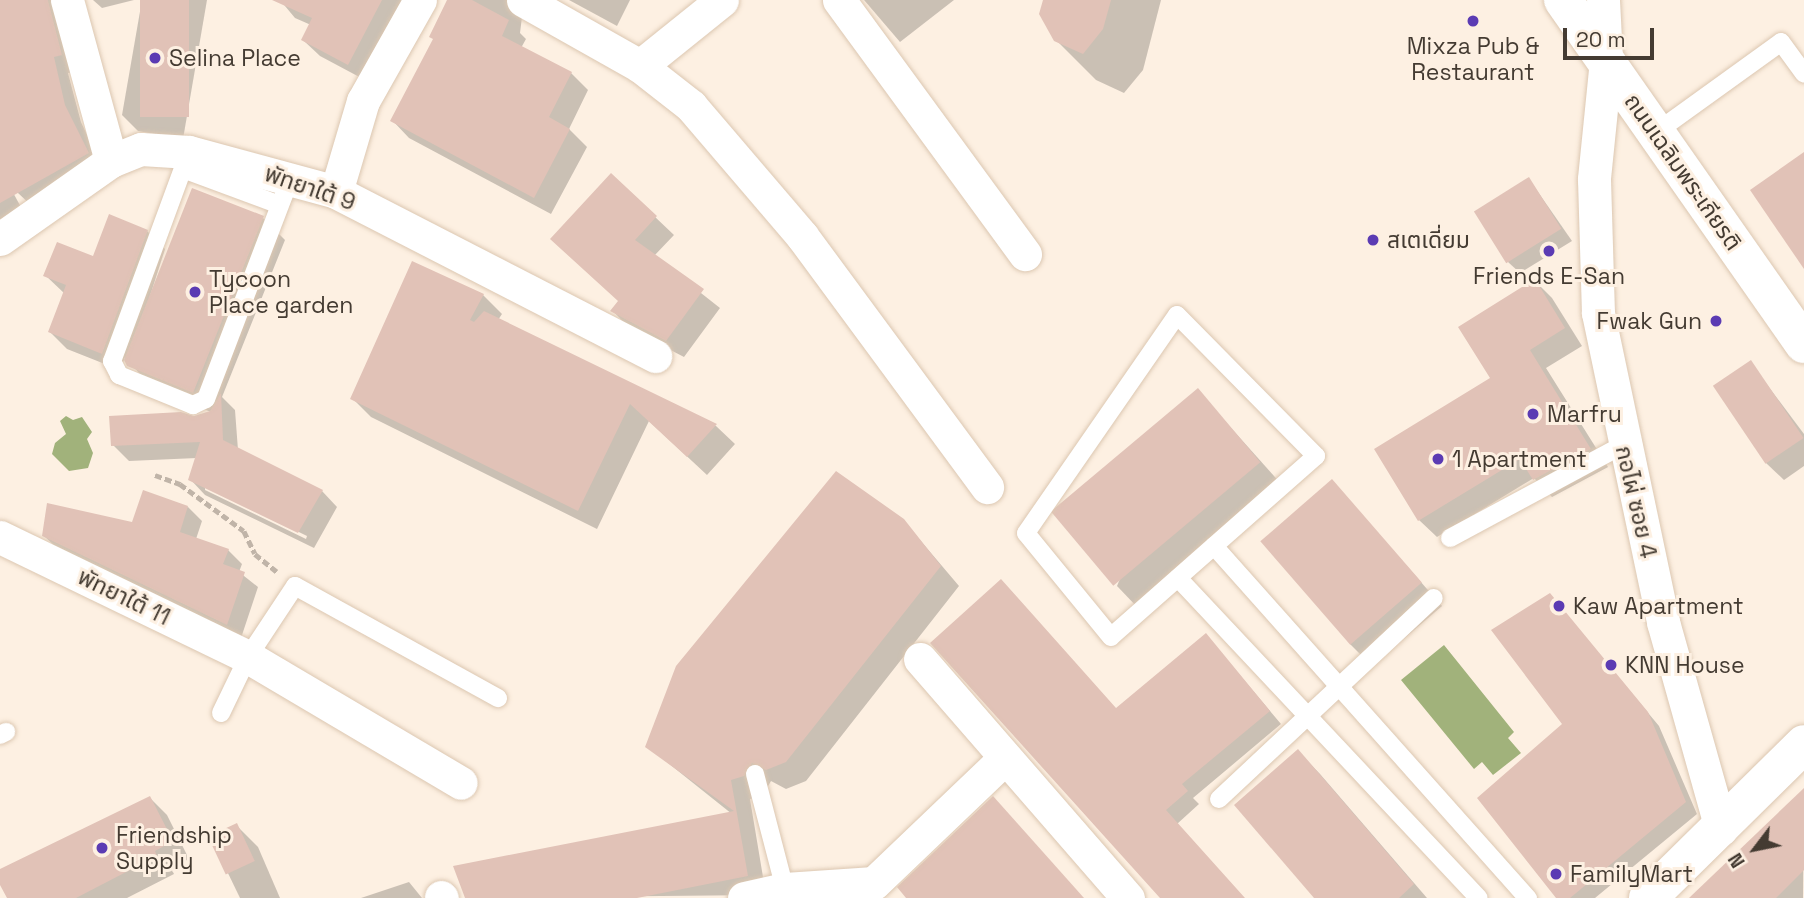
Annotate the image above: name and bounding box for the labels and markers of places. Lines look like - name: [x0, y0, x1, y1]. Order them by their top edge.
- marker: Mixza Pub & Restaurant: [1465, 13, 1481, 29]
- place label: Mixza Pub & Restaurant: [1407, 32, 1539, 86]
- place label: Selina Place: [169, 44, 301, 72]
- marker: Selina Place: [147, 50, 163, 66]
- place label: สเตเดี่ยม: [1387, 226, 1470, 254]
- marker: สเตเดี่ยม: [1365, 232, 1381, 248]
- marker: Friends E-San: [1541, 243, 1557, 259]
- place label: Friends E-San: [1473, 262, 1625, 290]
- place label: Tycoon Place garden: [209, 265, 353, 319]
- marker: Tycoon Place garden: [187, 284, 203, 300]
- place label: Fwak Gun: [1596, 307, 1702, 335]
- marker: Fwak Gun: [1708, 313, 1724, 329]
- place label: Marfru: [1547, 400, 1622, 428]
- marker: Marfru: [1525, 406, 1541, 422]
- place label: 1 Apartment: [1452, 445, 1587, 473]
- marker: 1 Apartment: [1430, 451, 1446, 467]
- place label: Kaw Apartment: [1573, 592, 1744, 620]
- marker: Kaw Apartment: [1551, 598, 1567, 614]
- place label: KNN House: [1625, 651, 1745, 679]
- marker: KNN House: [1603, 657, 1619, 673]
- place label: Friendship Supply: [116, 821, 232, 875]
- marker: Friendship Supply: [94, 840, 110, 856]
- place label: FamilyMart: [1570, 860, 1693, 888]
- marker: FamilyMart: [1548, 866, 1564, 882]

